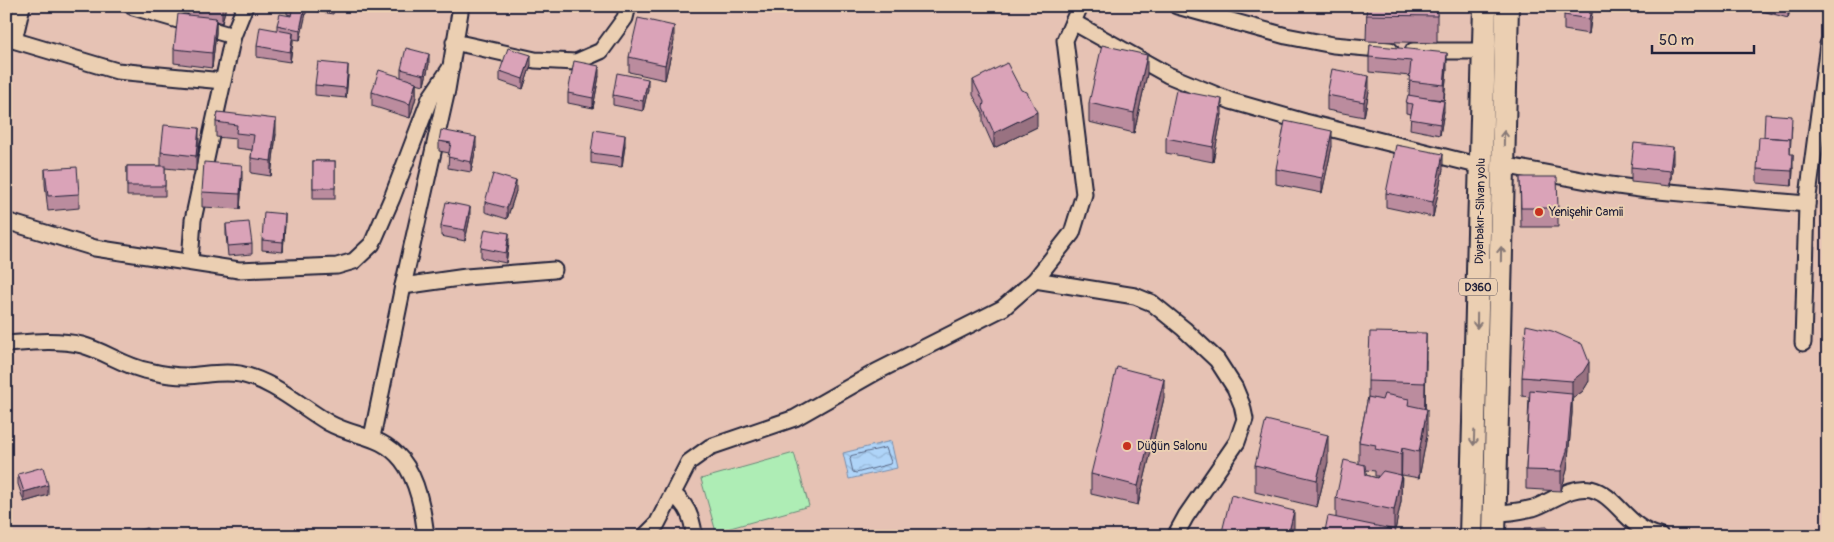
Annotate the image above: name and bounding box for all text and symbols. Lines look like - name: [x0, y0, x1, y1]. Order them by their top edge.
- scale bar: [1652, 22, 1754, 54]
- text: 50 m: [1659, 31, 1694, 50]
- one-way arrow: [1499, 131, 1509, 147]
- street label: Diyarbakır-Silvan yolu: [1472, 158, 1489, 264]
- place label: Yenişehir Camii: [1548, 205, 1623, 220]
- marker: Yenişehir Camii: [1533, 206, 1545, 218]
- one-way arrow: [1496, 247, 1506, 263]
- road number: D360: [1459, 278, 1497, 296]
- one-way arrow: [1473, 313, 1482, 329]
- one-way arrow: [1469, 429, 1479, 445]
- place label: Düğün Salonu: [1137, 439, 1207, 454]
- marker: Düğün Salonu: [1121, 440, 1133, 452]

